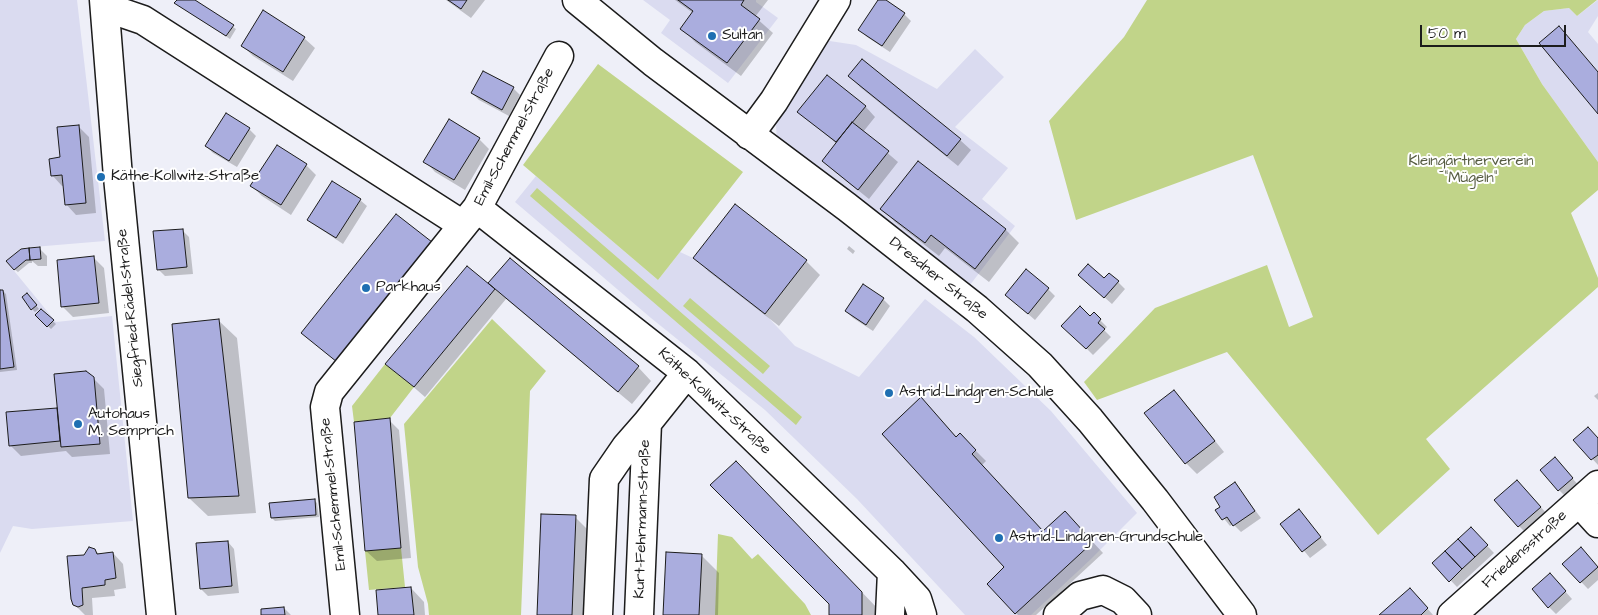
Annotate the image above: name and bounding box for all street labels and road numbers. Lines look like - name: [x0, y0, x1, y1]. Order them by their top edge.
- street label: Emil-Schemmel-Straße: [471, 65, 559, 209]
- street label: Siegfried-Rädel-Straße: [114, 228, 148, 388]
- street label: Dresdner Straße: [885, 234, 991, 324]
- street label: Käthe-Kollwitz-Straße: [654, 345, 774, 459]
- street label: Emil-Schemmel-Straße: [317, 417, 351, 571]
- street label: Kurt-Fehrmann-Straße: [631, 439, 655, 599]
- street label: Friedensstraße: [1479, 507, 1571, 593]

